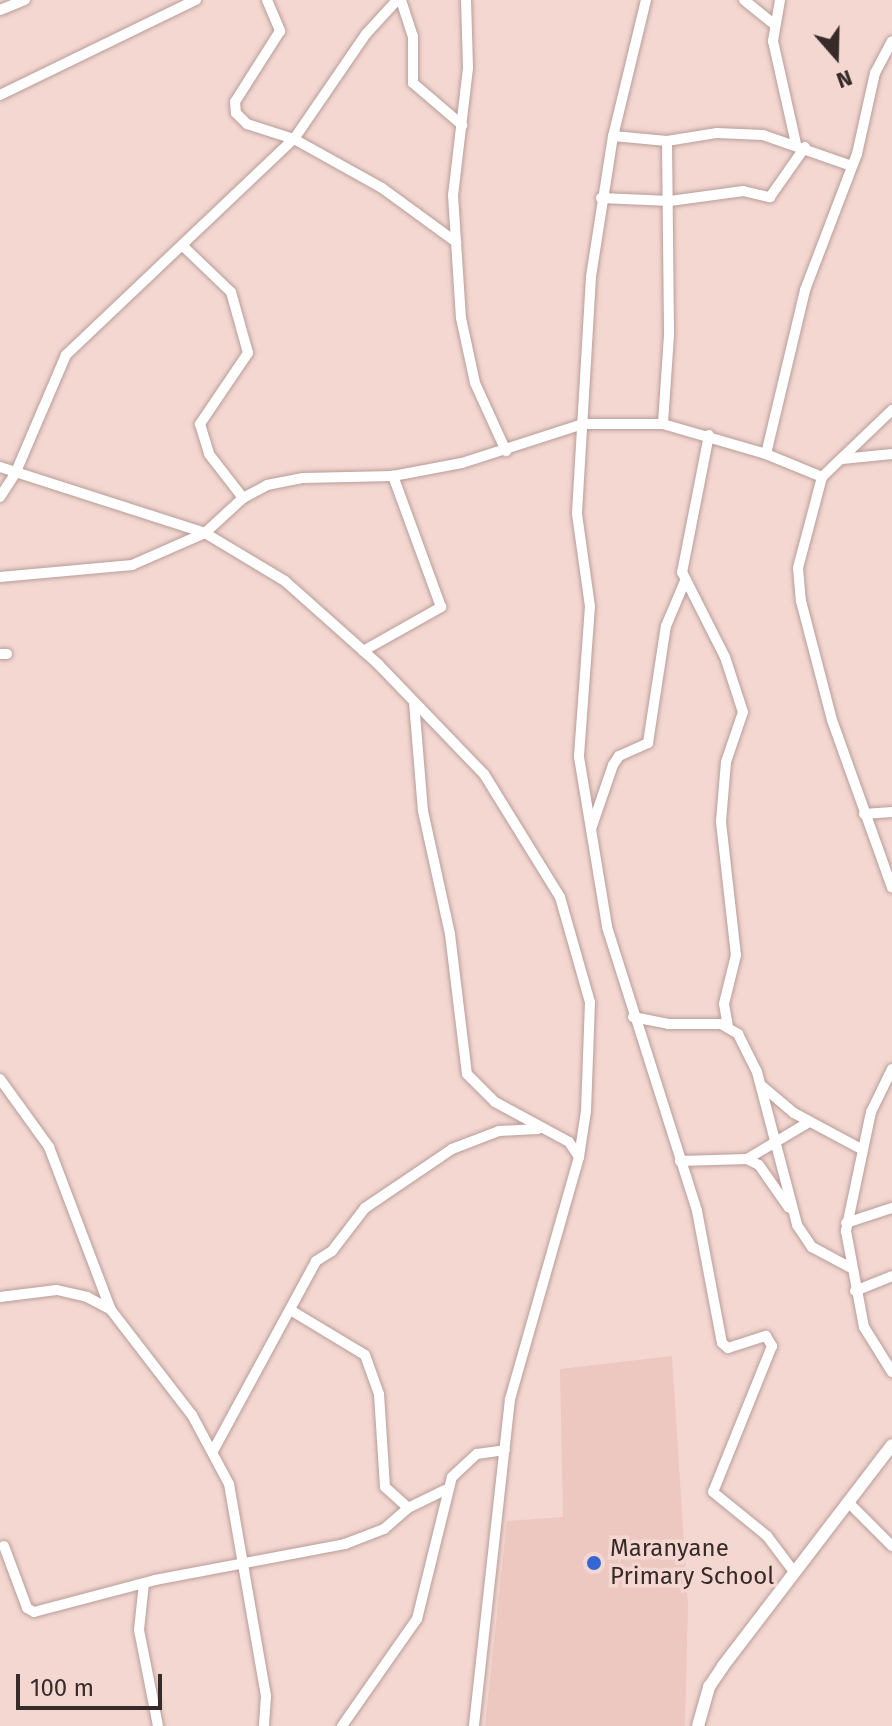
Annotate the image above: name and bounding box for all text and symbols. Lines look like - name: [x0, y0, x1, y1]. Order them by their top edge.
- north arrow: [796, 16, 876, 96]
- text: N: [833, 64, 856, 94]
- place label: Maranyane Primary School: [610, 1535, 774, 1591]
- marker: Maranyane Primary School: [585, 1554, 603, 1572]
- scale bar: [20, 1658, 166, 1708]
- text: 100 m: [30, 1674, 94, 1702]

